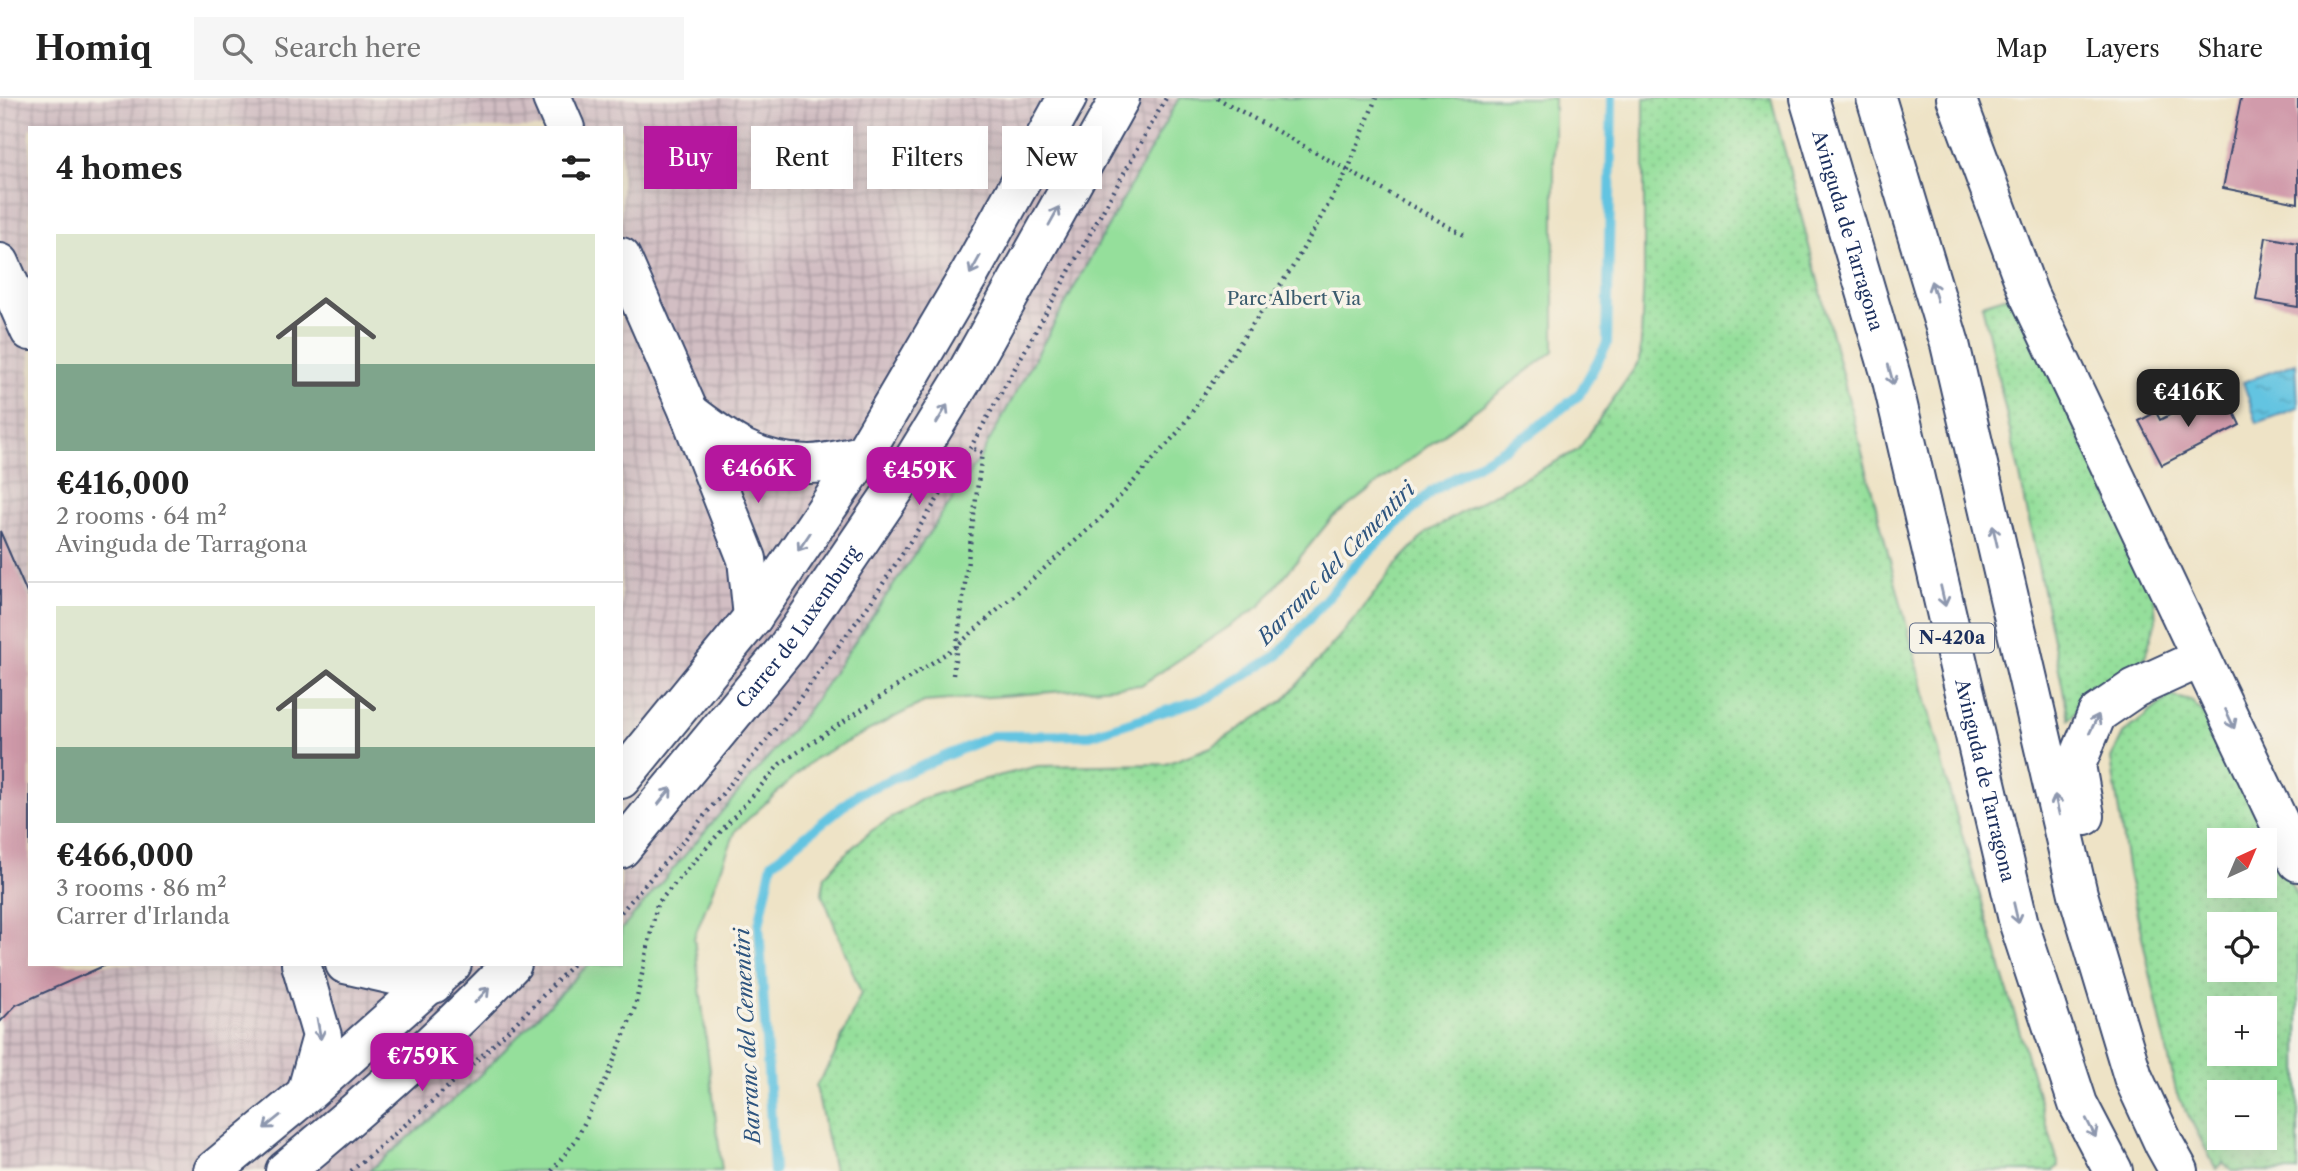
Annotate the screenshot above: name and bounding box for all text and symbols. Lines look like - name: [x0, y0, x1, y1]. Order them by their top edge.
- search box: [194, 17, 684, 80]
- text: Homiq: [35, 28, 152, 69]
- icon: search: [218, 29, 256, 67]
- text: Search here: [274, 32, 421, 64]
- text: Map: [1996, 34, 2047, 63]
- text: Layers: [2085, 34, 2160, 63]
- text: Share: [2198, 34, 2263, 63]
- chip: Buy: [644, 126, 737, 189]
- chip: Rent: [751, 126, 853, 189]
- chip: Filters: [867, 126, 988, 189]
- chip: New: [1002, 126, 1102, 189]
- street label: Avinguda de Tarragona: [1807, 126, 1888, 333]
- icon: filters: [557, 149, 595, 187]
- text: 4 homes: [56, 150, 183, 187]
- one-way arrow: [1047, 207, 1061, 227]
- one-way arrow: [968, 254, 981, 275]
- icon: home: [263, 279, 389, 405]
- one-way arrow: [1927, 281, 1940, 303]
- park label: Parc Albert Via: [1227, 287, 1361, 310]
- one-way arrow: [1885, 363, 1898, 386]
- pin: €416K: [2139, 370, 2237, 429]
- text: €416K: [2153, 378, 2223, 406]
- one-way arrow: [935, 405, 949, 425]
- pin: €466K: [709, 446, 807, 505]
- pin: €459K: [870, 448, 968, 507]
- text: €466K: [721, 454, 795, 482]
- text: €459K: [882, 456, 956, 484]
- text: €416,000: [56, 465, 190, 502]
- water label: Barranc del Cementiri: [1251, 476, 1421, 651]
- text: 2 rooms · 64 m²: [56, 502, 227, 530]
- one-way arrow: [1988, 525, 2001, 548]
- text: Avinguda de Tarragona: [56, 530, 307, 558]
- one-way arrow: [797, 532, 811, 551]
- street label: Carrer de Luxemburg: [731, 541, 865, 713]
- one-way arrow: [1936, 584, 1950, 607]
- road number: N-420a: [1910, 624, 1994, 652]
- icon: home: [263, 651, 389, 777]
- street label: Avinguda de Tarragona: [1950, 675, 2020, 884]
- one-way arrow: [2224, 708, 2238, 729]
- one-way arrow: [2088, 714, 2101, 735]
- one-way arrow: [657, 788, 673, 806]
- one-way arrow: [2050, 794, 2064, 817]
- north arrow: [2207, 828, 2277, 898]
- map controls: [2207, 828, 2277, 1150]
- text: €466,000: [56, 837, 194, 874]
- text: 3 rooms · 86 m²: [56, 874, 227, 902]
- one-way arrow: [2010, 901, 2023, 924]
- text: Carrer d'Irlanda: [56, 902, 230, 930]
- button: locate: [2207, 912, 2277, 982]
- water label: Barranc del Cementiri: [729, 926, 765, 1147]
- one-way arrow: [474, 987, 491, 1004]
- button: +: [2207, 996, 2277, 1066]
- one-way arrow: [313, 1018, 326, 1040]
- pin: €759K: [373, 1034, 471, 1093]
- text: €759K: [386, 1042, 458, 1070]
- button: −: [2207, 1080, 2277, 1150]
- one-way arrow: [264, 1114, 282, 1130]
- one-way arrow: [2084, 1117, 2098, 1138]

